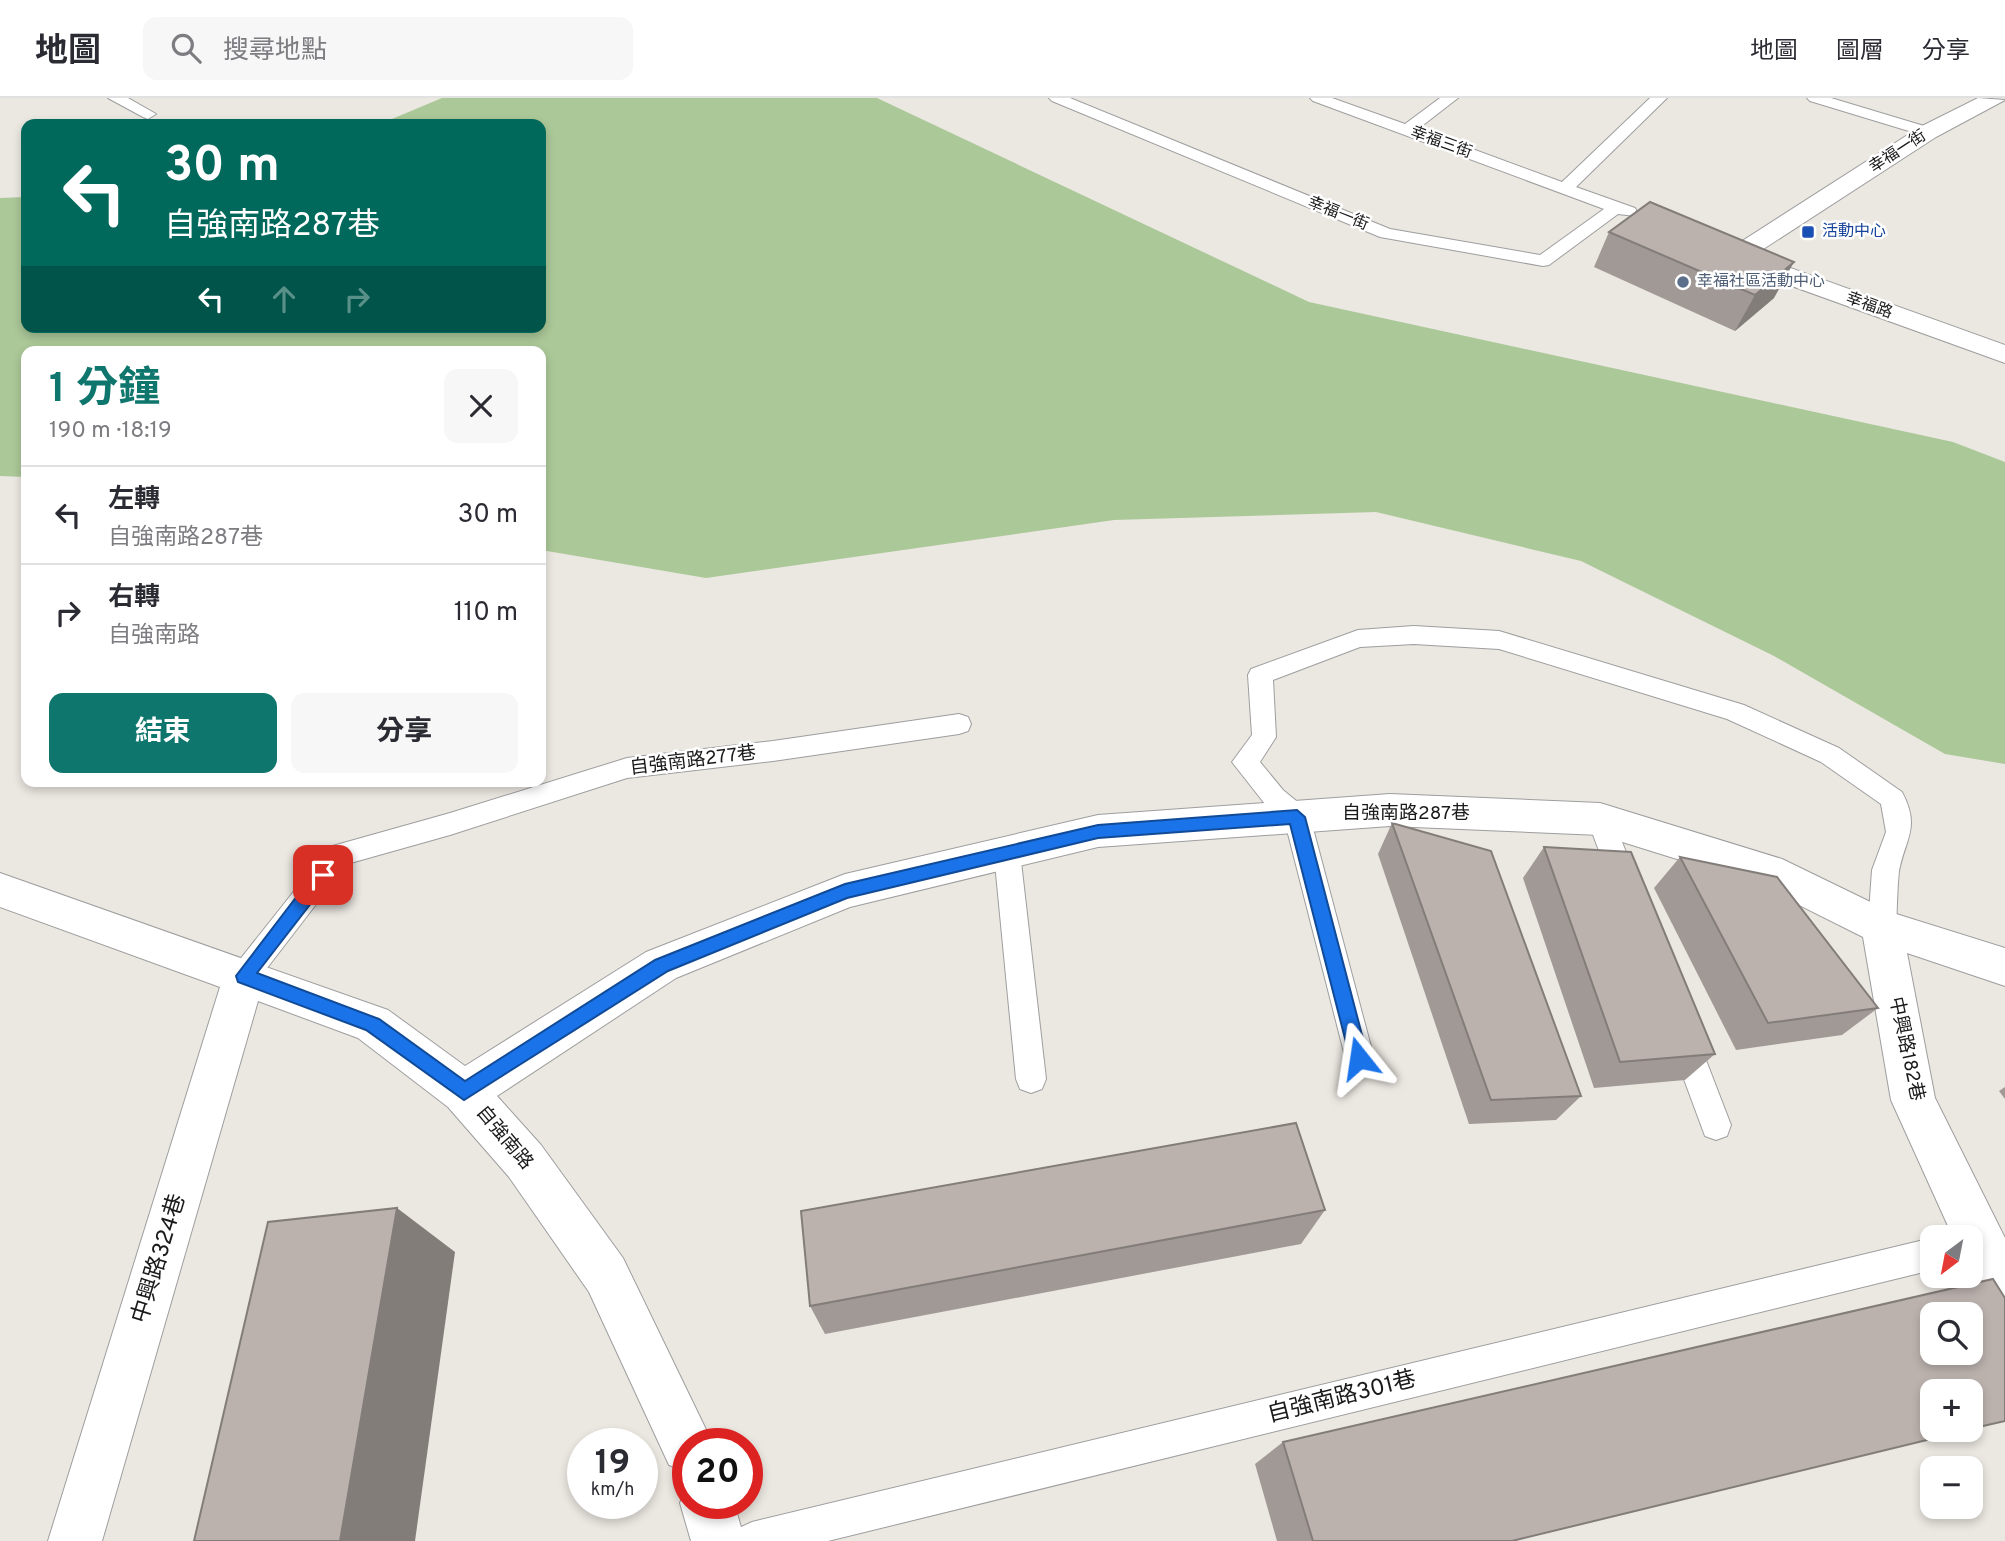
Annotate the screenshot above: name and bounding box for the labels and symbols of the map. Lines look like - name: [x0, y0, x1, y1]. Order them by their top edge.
- street label: 幸福三街: [1408, 123, 1474, 163]
- street label: 幸福一街: [1866, 126, 1930, 178]
- street label: 幸福一街: [1305, 193, 1371, 235]
- place label: 活動中心: [1822, 222, 1886, 242]
- marker: 活動中心: [1800, 224, 1816, 240]
- place label: 幸福社區活動中心: [1697, 272, 1825, 292]
- marker: 幸福社區活動中心: [1675, 274, 1691, 290]
- street label: 幸福路: [1843, 288, 1895, 324]
- street label: 自強南路277巷: [629, 741, 757, 781]
- street label: 自強南路287巷: [1342, 802, 1470, 826]
- pin: [293, 845, 353, 905]
- street label: 中興路182巷: [1883, 995, 1929, 1103]
- position arrow: [1322, 1021, 1396, 1095]
- street label: 自強南路: [470, 1101, 538, 1175]
- street label: 中興路324巷: [127, 1191, 193, 1327]
- north arrow: [1920, 1225, 1983, 1288]
- street label: 自強南路301巷: [1265, 1366, 1419, 1430]
- speed limit sign: 20: [672, 1428, 763, 1519]

